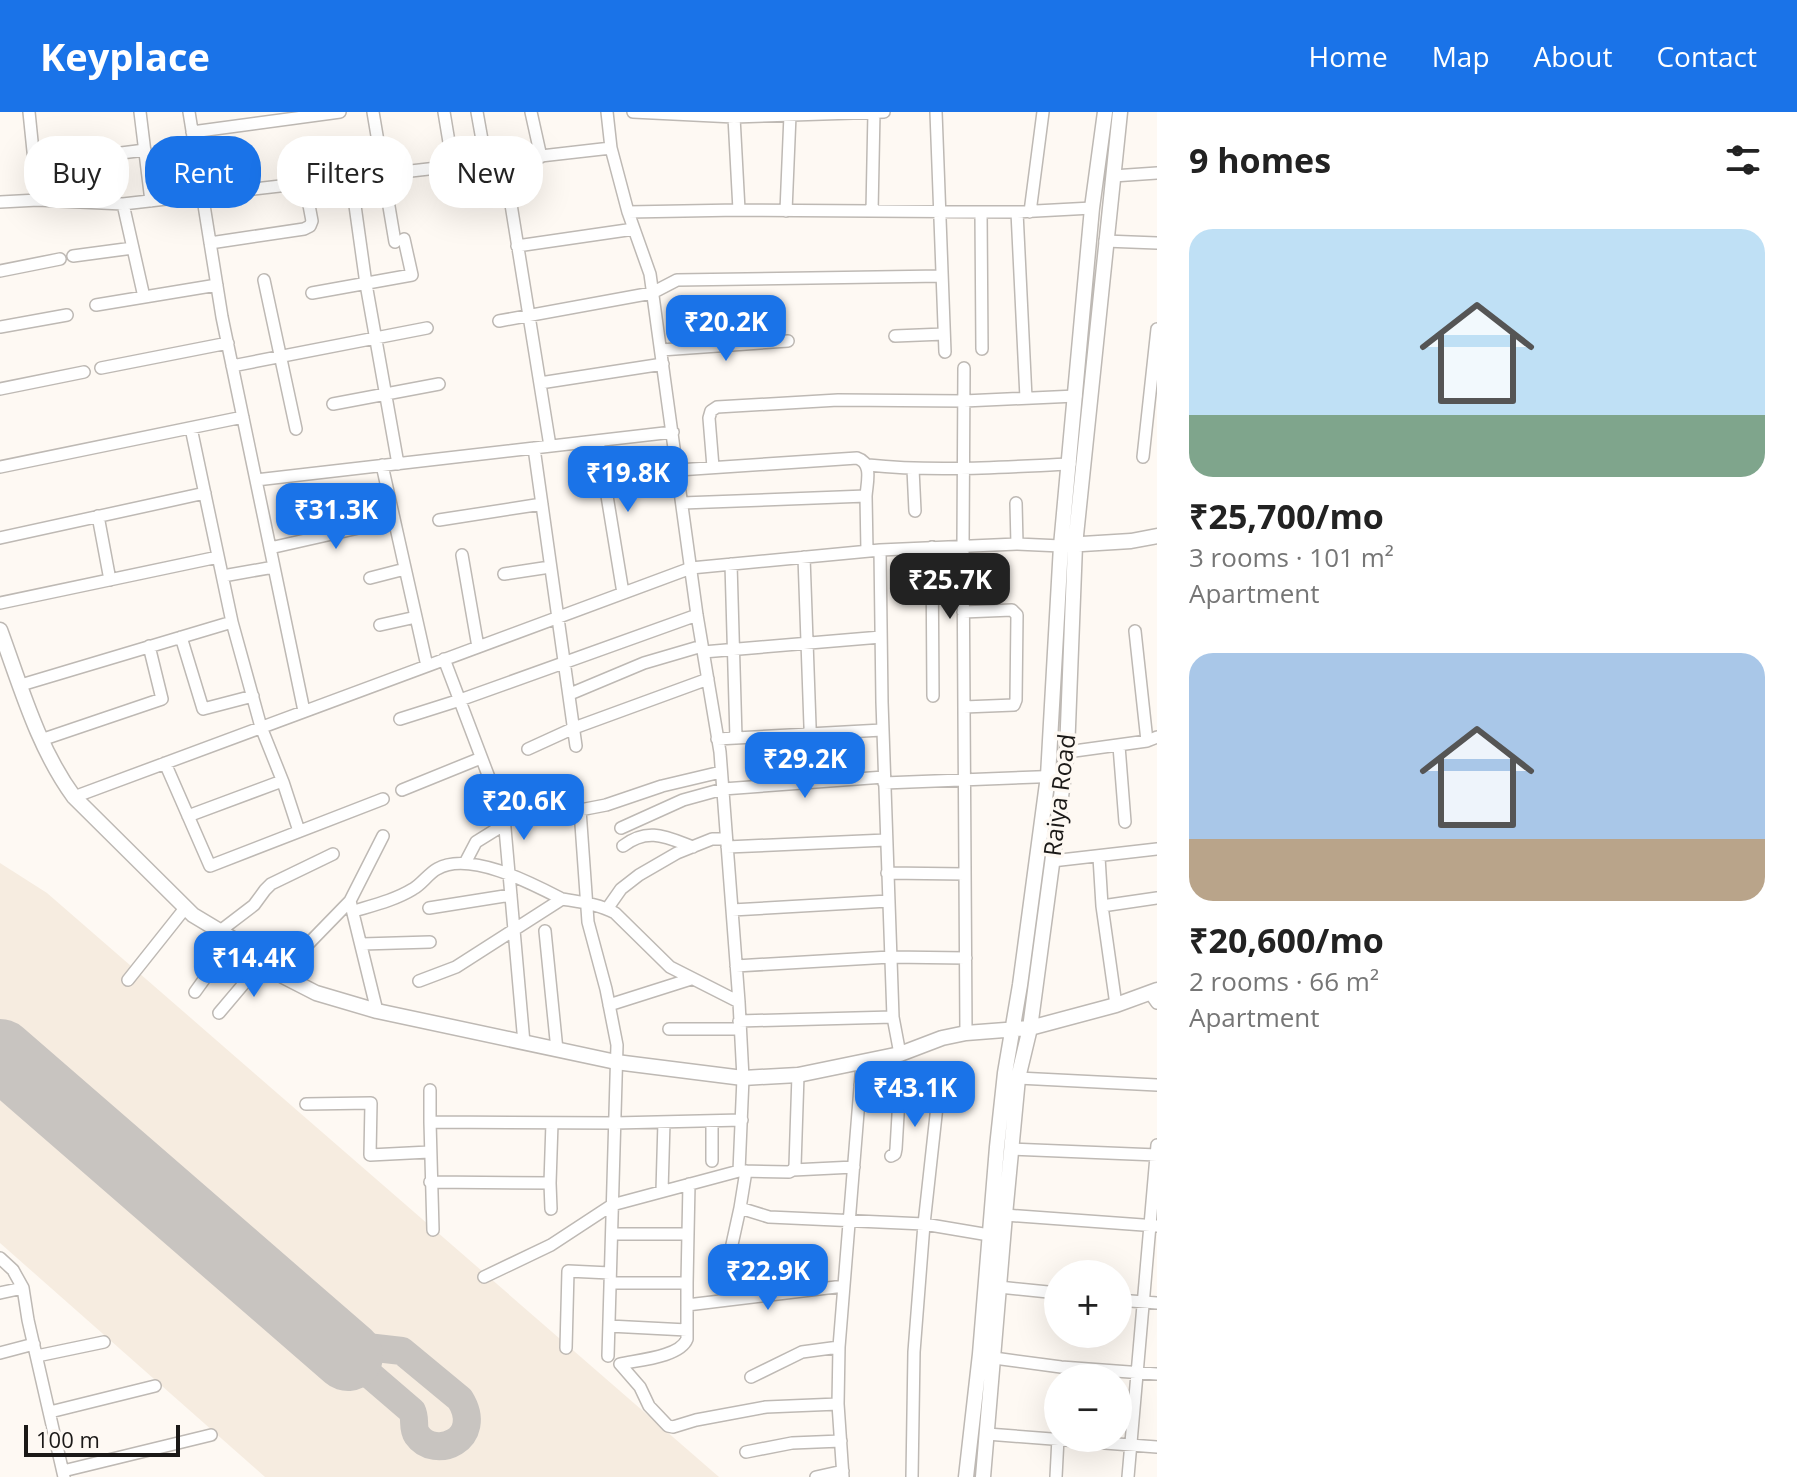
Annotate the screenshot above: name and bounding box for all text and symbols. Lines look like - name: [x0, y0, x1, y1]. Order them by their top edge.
- text: Keyplace: [40, 30, 210, 82]
- text: Home: [1309, 37, 1388, 75]
- text: Map: [1432, 37, 1490, 75]
- text: About: [1534, 37, 1612, 75]
- text: Contact: [1656, 37, 1757, 75]
- chip: Buy: [24, 136, 129, 208]
- chip: Rent: [145, 136, 261, 208]
- chip: Filters: [277, 136, 413, 208]
- chip: New: [429, 136, 543, 208]
- text: 9 homes: [1189, 137, 1331, 183]
- icon: filters: [1721, 138, 1765, 182]
- icon: home: [1405, 281, 1549, 425]
- pin: ₹20.2K: [661, 295, 791, 363]
- text: ₹20.2K: [684, 303, 768, 339]
- pin: ₹19.8K: [563, 446, 693, 514]
- text: ₹19.8K: [586, 454, 670, 490]
- pin: ₹31.3K: [271, 483, 401, 551]
- text: ₹31.3K: [294, 491, 378, 527]
- text: ₹25,700/mo: [1189, 493, 1384, 539]
- text: 3 rooms · 101 m²: [1189, 539, 1394, 575]
- pin: ₹25.7K: [885, 553, 1015, 621]
- text: ₹25.7K: [908, 561, 992, 597]
- text: Apartment: [1189, 575, 1320, 611]
- icon: home: [1405, 705, 1549, 849]
- pin: ₹29.2K: [740, 732, 870, 800]
- street label: Raiya Road: [1035, 732, 1082, 858]
- text: ₹29.2K: [763, 740, 847, 776]
- pin: ₹20.6K: [459, 774, 589, 842]
- text: ₹20.6K: [482, 782, 566, 818]
- text: ₹20,600/mo: [1189, 917, 1384, 963]
- pin: ₹14.4K: [189, 931, 319, 999]
- text: ₹14.4K: [212, 939, 296, 975]
- text: 2 rooms · 66 m²: [1189, 963, 1379, 999]
- text: Apartment: [1189, 999, 1320, 1035]
- pin: ₹43.1K: [850, 1061, 980, 1129]
- text: ₹43.1K: [873, 1069, 957, 1105]
- pin: ₹22.9K: [703, 1244, 833, 1312]
- text: ₹22.9K: [726, 1252, 810, 1288]
- map controls: [1044, 1260, 1132, 1452]
- button: +: [1044, 1260, 1132, 1348]
- button: −: [1044, 1364, 1132, 1452]
- scale bar: [24, 1421, 180, 1457]
- text: 100 m: [36, 1424, 100, 1454]

